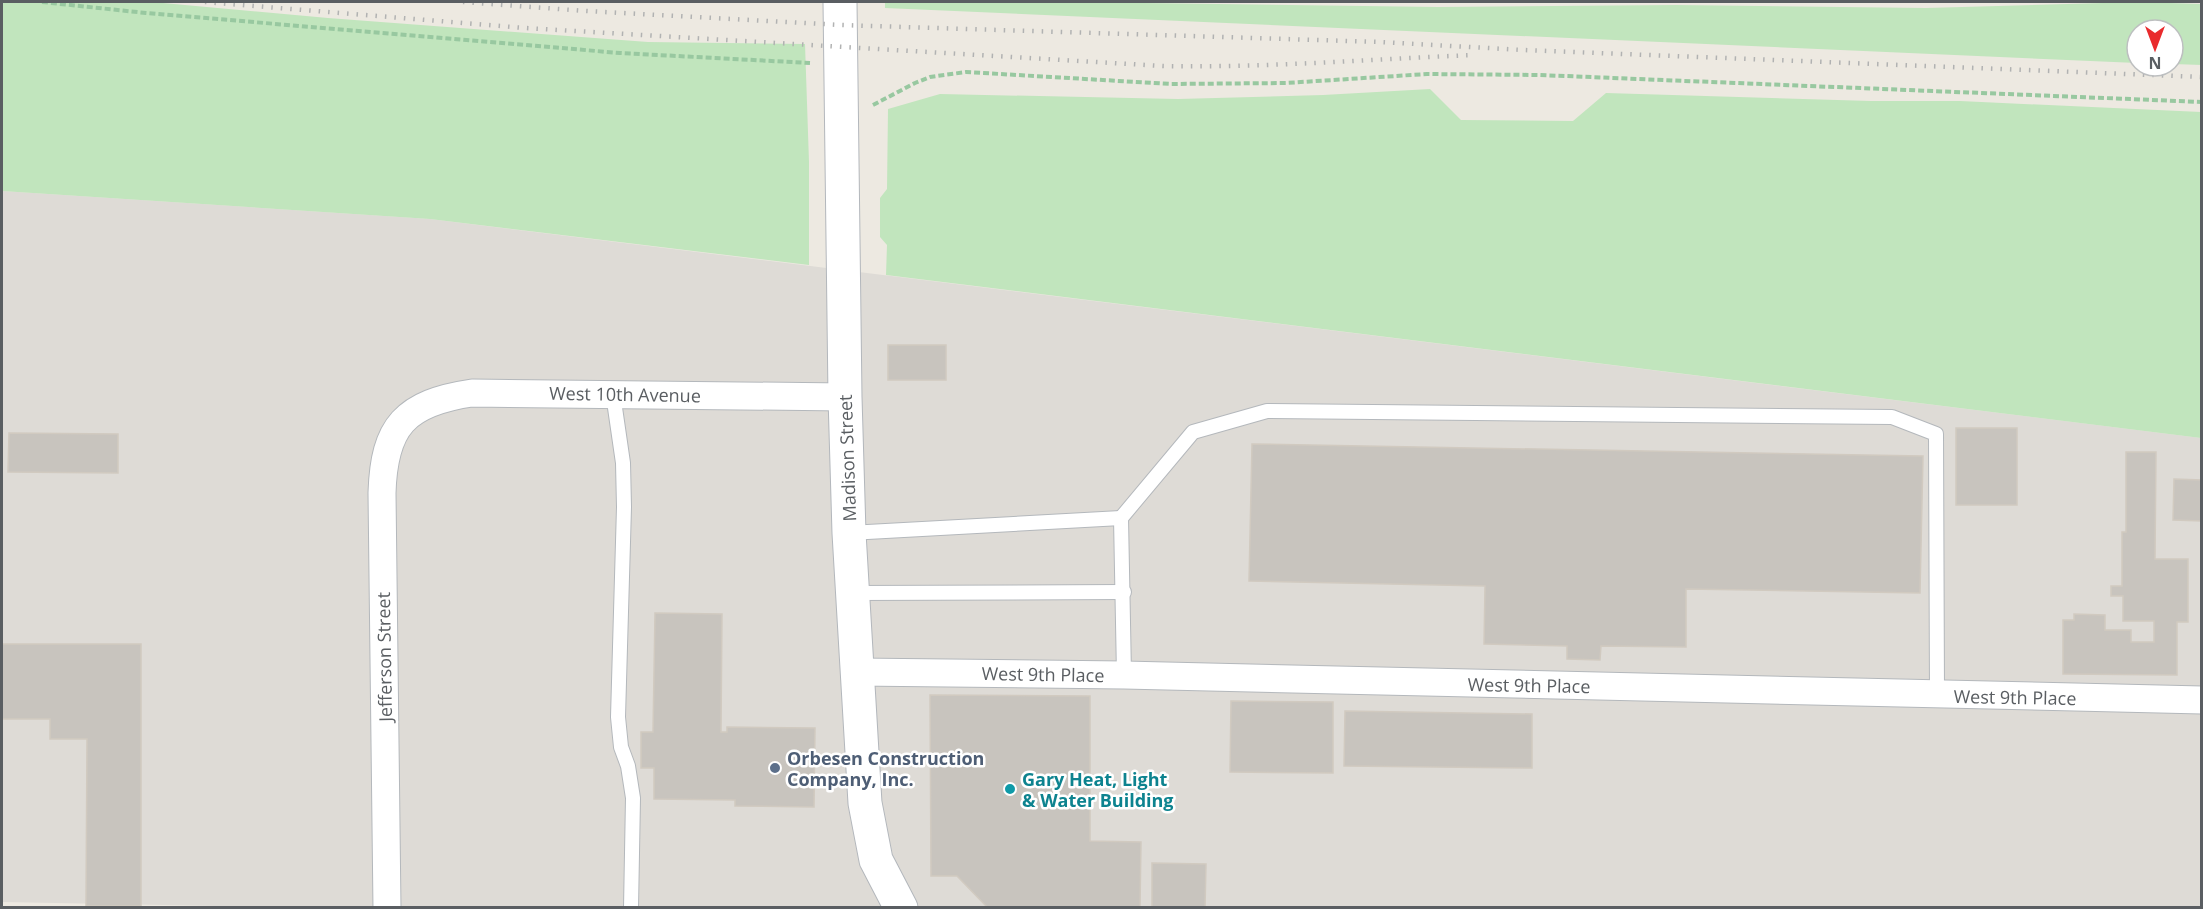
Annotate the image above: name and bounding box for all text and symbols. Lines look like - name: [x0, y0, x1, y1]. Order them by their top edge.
- north arrow: [2125, 18, 2185, 78]
- text: N: [2148, 52, 2162, 74]
- street label: West 10th Avenue: [549, 381, 701, 407]
- street label: Madison Street: [833, 394, 861, 522]
- street label: Jefferson Street: [371, 592, 397, 724]
- street label: West 9th Place: [981, 661, 1105, 687]
- street label: West 9th Place: [1467, 672, 1591, 698]
- street label: West 9th Place: [1953, 684, 2077, 710]
- place label: Orbesen Construction Company, Inc.: [787, 746, 984, 791]
- marker: Orbesen Construction Company, Inc.: [768, 761, 782, 775]
- place label: Gary Heat, Light & Water Building: [1022, 767, 1174, 812]
- marker: Gary Heat, Light & Water Building: [1003, 782, 1017, 796]

